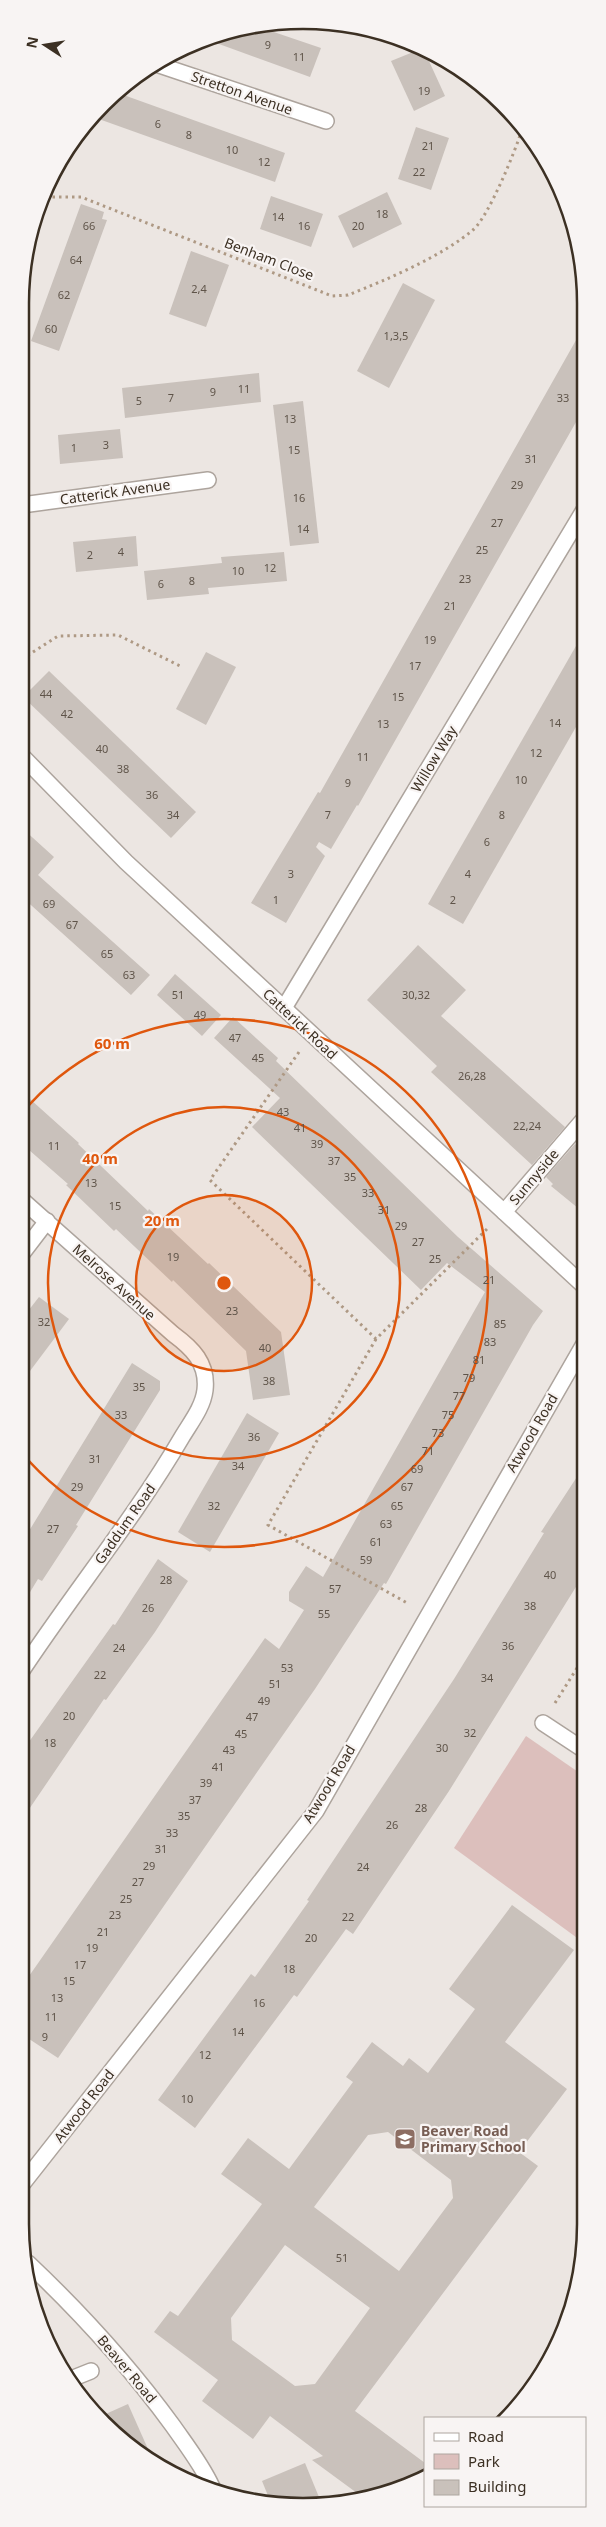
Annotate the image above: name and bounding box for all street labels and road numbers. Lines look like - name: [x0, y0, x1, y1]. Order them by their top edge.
- street label: Stretton Avenue: [189, 66, 296, 119]
- street label: Benham Close: [222, 233, 317, 284]
- street label: Catterick Avenue: [59, 474, 171, 509]
- street label: Willow Way: [406, 721, 461, 796]
- street label: Catterick Road: [259, 984, 342, 1063]
- street label: Sunnyside: [505, 1145, 563, 1209]
- street label: Melrose Avenue: [69, 1239, 160, 1324]
- street label: Atwood Road: [501, 1390, 562, 1476]
- street label: Gaddum Road: [90, 1480, 159, 1568]
- street label: Atwood Road: [298, 1741, 359, 1826]
- street label: Atwood Road: [49, 2065, 118, 2146]
- street label: Beaver Road: [93, 2331, 161, 2407]

